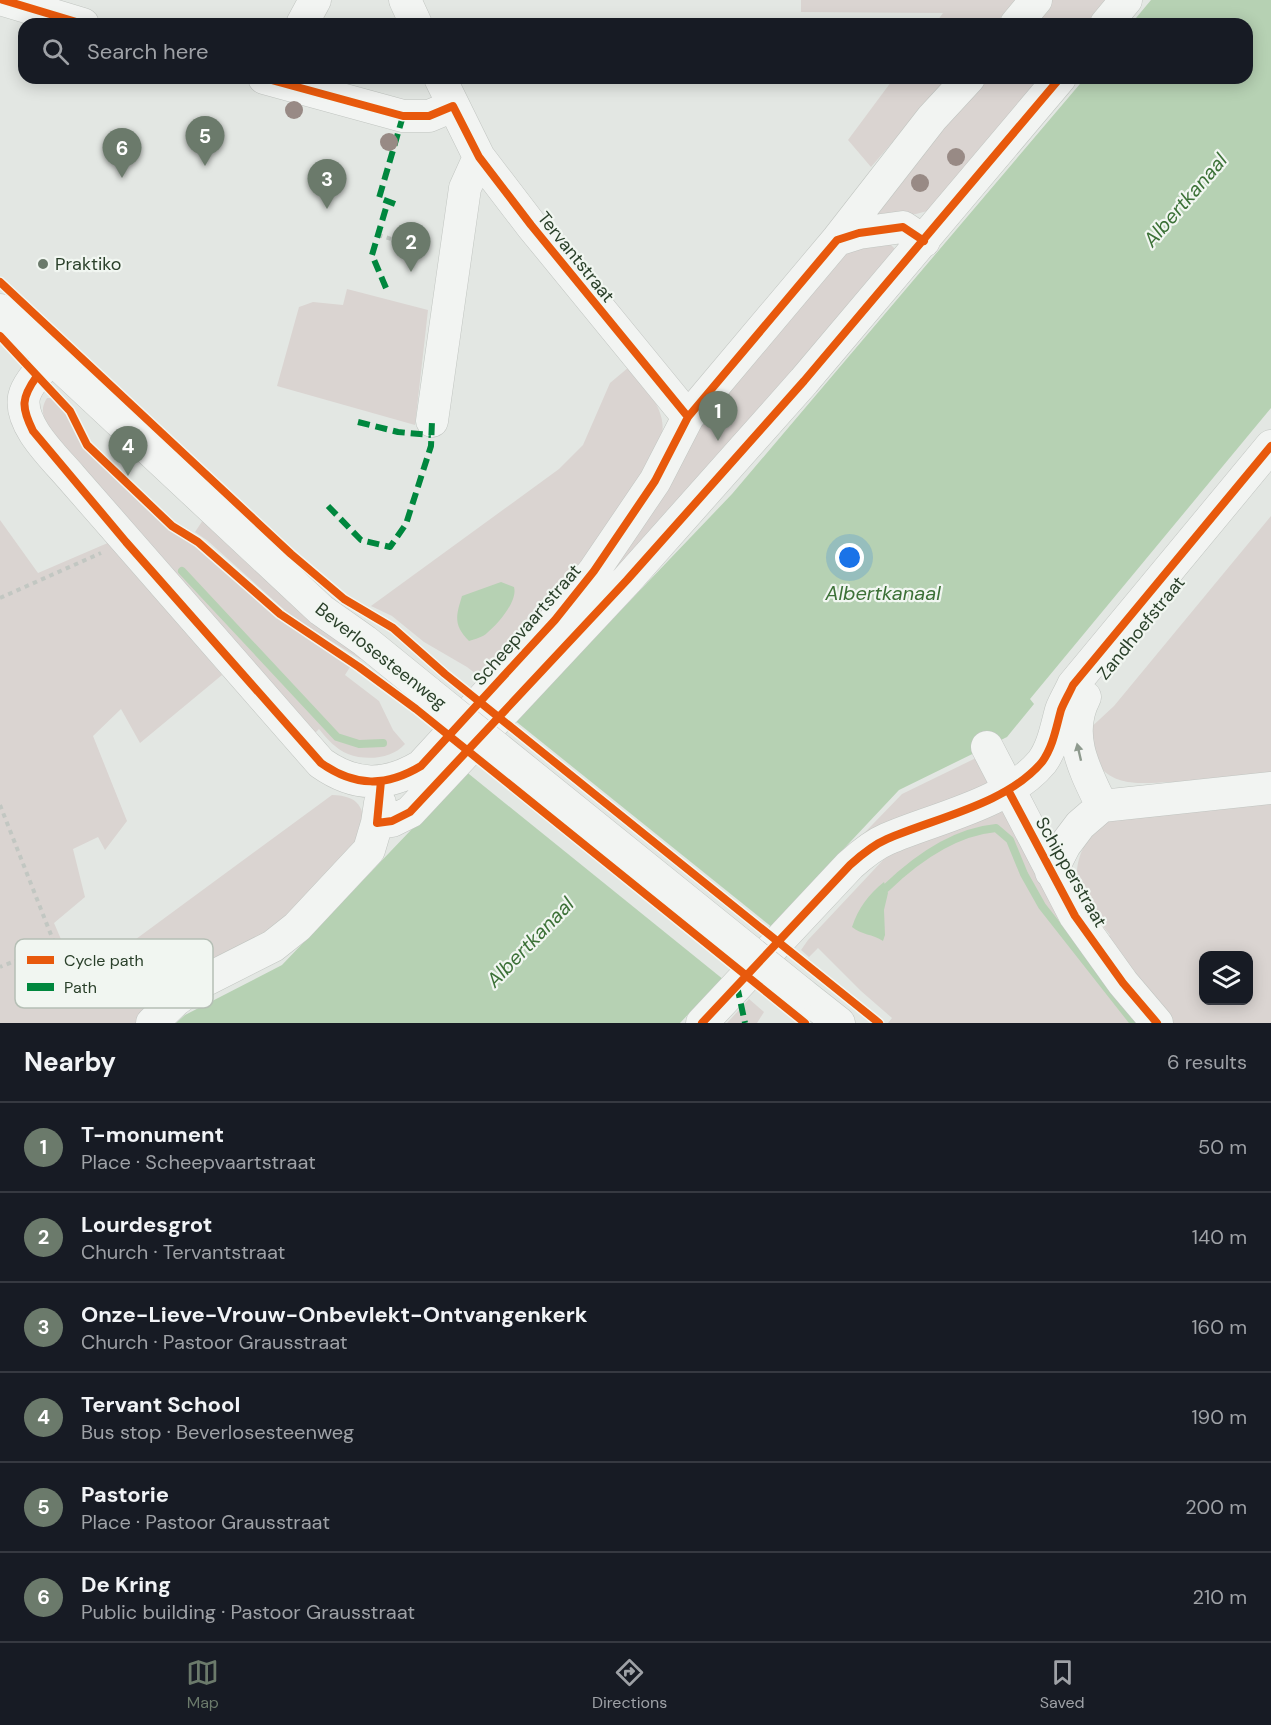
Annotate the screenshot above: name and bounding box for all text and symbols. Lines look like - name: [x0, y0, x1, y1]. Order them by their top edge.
- search box: [18, 18, 1253, 84]
- icon: search: [39, 35, 72, 68]
- text: Search here: [87, 37, 208, 66]
- pin: 5: [186, 116, 224, 166]
- pin: 6: [102, 128, 142, 178]
- water label: Albertkanaal: [1137, 147, 1233, 253]
- pin: 3: [308, 160, 346, 209]
- street label: Tervantstraat: [532, 207, 620, 307]
- pin: 2: [392, 222, 430, 272]
- place label: Praktiko: [55, 252, 121, 276]
- marker: Praktiko: [36, 257, 50, 271]
- pin: 1: [698, 392, 738, 441]
- pin: 4: [108, 426, 148, 476]
- your location: [835, 543, 864, 572]
- street label: Scheepvaartstraat: [468, 559, 586, 691]
- street label: Zandhoefstraat: [1092, 571, 1190, 685]
- water label: Albertkanaal: [824, 580, 941, 606]
- street label: Beverlosesteenweg: [310, 597, 452, 715]
- one-way arrow: [1074, 743, 1084, 762]
- street label: Schipperstraat: [1030, 812, 1112, 932]
- water label: Albertkanaal: [480, 891, 580, 993]
- legend: [15, 939, 213, 1008]
- text: Cycle path: [64, 950, 144, 971]
- map controls: [1199, 951, 1253, 1005]
- button: layers: [1199, 951, 1253, 1005]
- text: Path: [64, 977, 97, 998]
- text: Nearby: [24, 1045, 116, 1079]
- text: 6 results: [1167, 1049, 1247, 1075]
- text: T-monument: [81, 1120, 224, 1149]
- text: 1: [40, 1134, 47, 1160]
- text: 50 m: [1198, 1134, 1247, 1160]
- text: Place · Scheepvaartstraat: [81, 1149, 316, 1175]
- text: Lourdesgrot: [81, 1210, 212, 1239]
- text: 2: [38, 1224, 49, 1250]
- text: 140 m: [1192, 1224, 1247, 1250]
- text: Church · Tervantstraat: [81, 1239, 285, 1265]
- text: Onze-Lieve-Vrouw-Onbevlekt-Ontvangenkerk: [81, 1300, 588, 1329]
- text: 3: [37, 1314, 50, 1340]
- text: 160 m: [1191, 1314, 1247, 1340]
- text: Church · Pastoor Grausstraat: [81, 1329, 348, 1355]
- text: Tervant School: [81, 1390, 240, 1419]
- text: 4: [37, 1404, 50, 1430]
- text: 190 m: [1191, 1404, 1247, 1430]
- text: Bus stop · Beverlosesteenweg: [81, 1419, 354, 1445]
- text: Pastorie: [81, 1480, 169, 1509]
- text: 5: [37, 1494, 50, 1520]
- text: 200 m: [1185, 1494, 1247, 1520]
- text: Place · Pastoor Grausstraat: [81, 1509, 330, 1535]
- text: De Kring: [81, 1570, 171, 1599]
- text: 6: [37, 1584, 50, 1610]
- text: 210 m: [1192, 1584, 1247, 1610]
- text: Public building · Pastoor Grausstraat: [81, 1599, 415, 1625]
- tab: Map: [186, 1656, 219, 1713]
- tab: Directions: [592, 1656, 667, 1713]
- tab: Saved: [1040, 1656, 1085, 1713]

